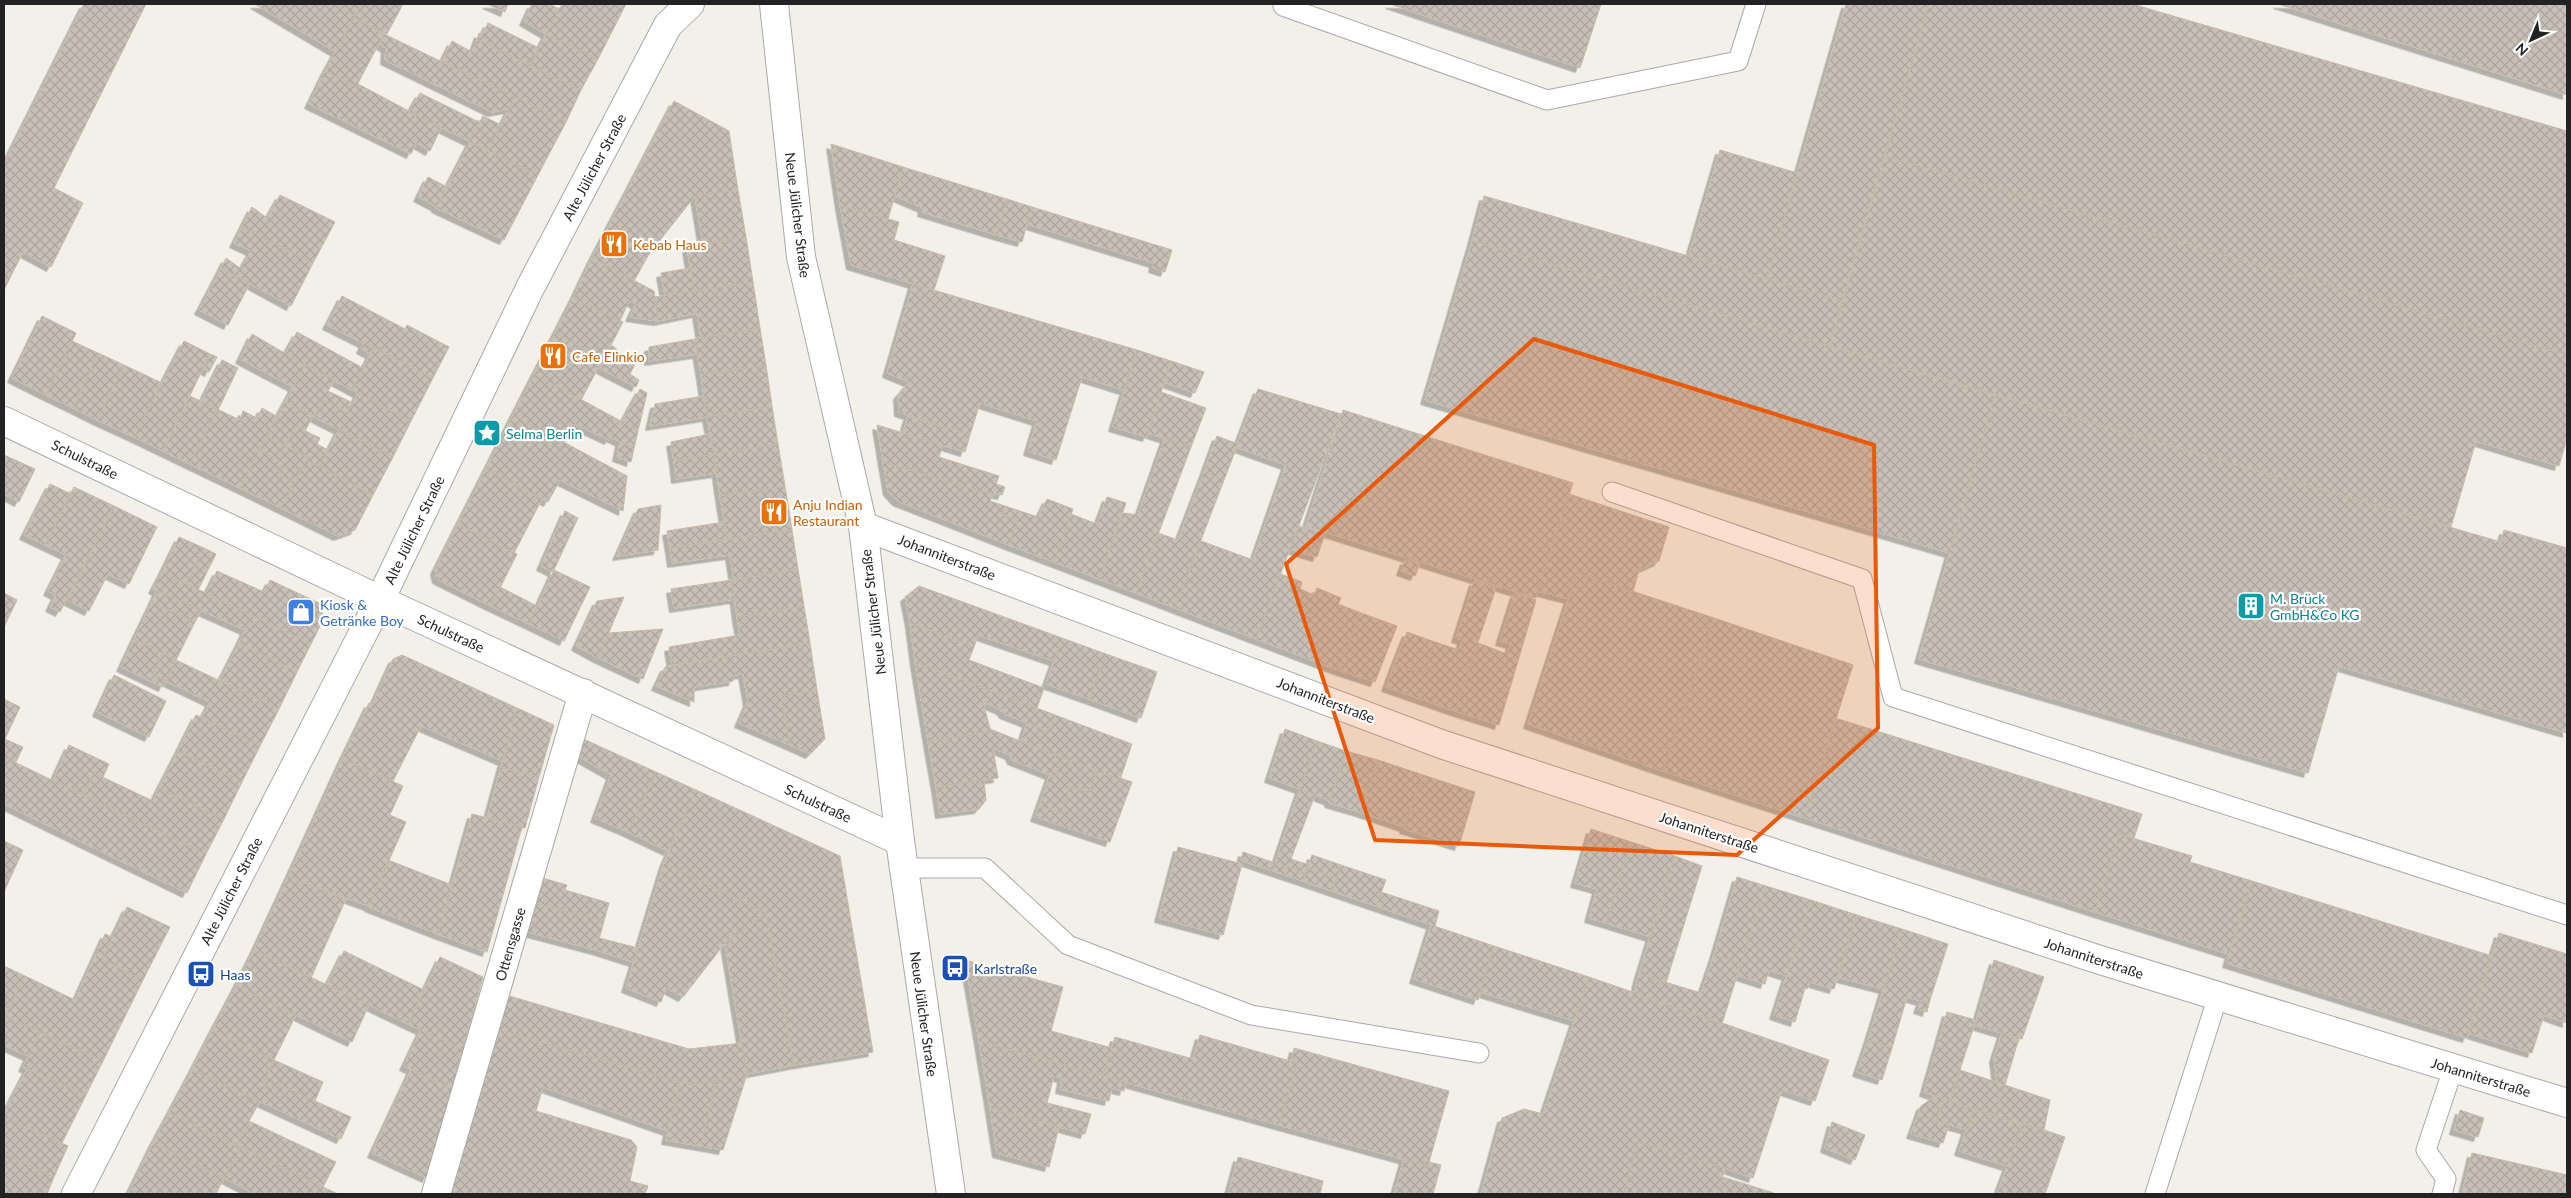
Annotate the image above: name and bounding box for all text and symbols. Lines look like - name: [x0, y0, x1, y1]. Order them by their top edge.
- north arrow: [2506, 15, 2556, 65]
- text: N: [2512, 40, 2531, 60]
- street label: Alte Jülicher Straße: [559, 111, 629, 223]
- street label: Neue Jülicher Straße: [782, 151, 814, 279]
- restaurant icon: Kebab Haus: [599, 229, 629, 259]
- place label: Kebab Haus: [633, 236, 707, 253]
- restaurant icon: Cafe Elinkio: [538, 341, 568, 371]
- place label: Cafe Elinkio: [572, 348, 645, 365]
- place icon: Selma Berlin: [472, 418, 502, 448]
- place label: Selma Berlin: [506, 425, 582, 442]
- street label: Schulstraße: [49, 436, 121, 482]
- street label: Alte Jülicher Straße: [380, 473, 448, 587]
- place label: Anju Indian Restaurant: [793, 496, 863, 529]
- restaurant icon: Anju Indian Restaurant: [759, 497, 789, 527]
- street label: Johanniterstraße: [896, 531, 998, 583]
- street label: Neue Jülicher Straße: [857, 548, 889, 676]
- place label: M. Brück GmbH&Co KG: [2270, 590, 2360, 623]
- building icon: M. Brück GmbH&Co KG: [2236, 591, 2266, 621]
- place label: Kiosk & Getränke Boy: [320, 596, 405, 629]
- shop icon: Kiosk & Getränke Boy: [286, 597, 316, 627]
- street label: Schulstraße: [415, 610, 487, 656]
- street label: Johanniterstraße: [1275, 674, 1377, 726]
- street label: Schulstraße: [782, 780, 854, 826]
- street label: Johanniterstraße: [1657, 808, 1761, 856]
- street label: Alte Jülicher Straße: [197, 834, 265, 948]
- street label: Ottensgasse: [491, 905, 529, 983]
- street label: Johanniterstraße: [2042, 934, 2146, 982]
- street label: Neue Jülicher Straße: [907, 950, 941, 1078]
- bus stop icon: Karlstraße: [940, 953, 970, 983]
- bus stop icon: Haas: [186, 959, 216, 989]
- place label: Karlstraße: [974, 960, 1037, 977]
- place label: Haas: [220, 966, 250, 983]
- street label: Johanniterstraße: [2429, 1054, 2533, 1100]

